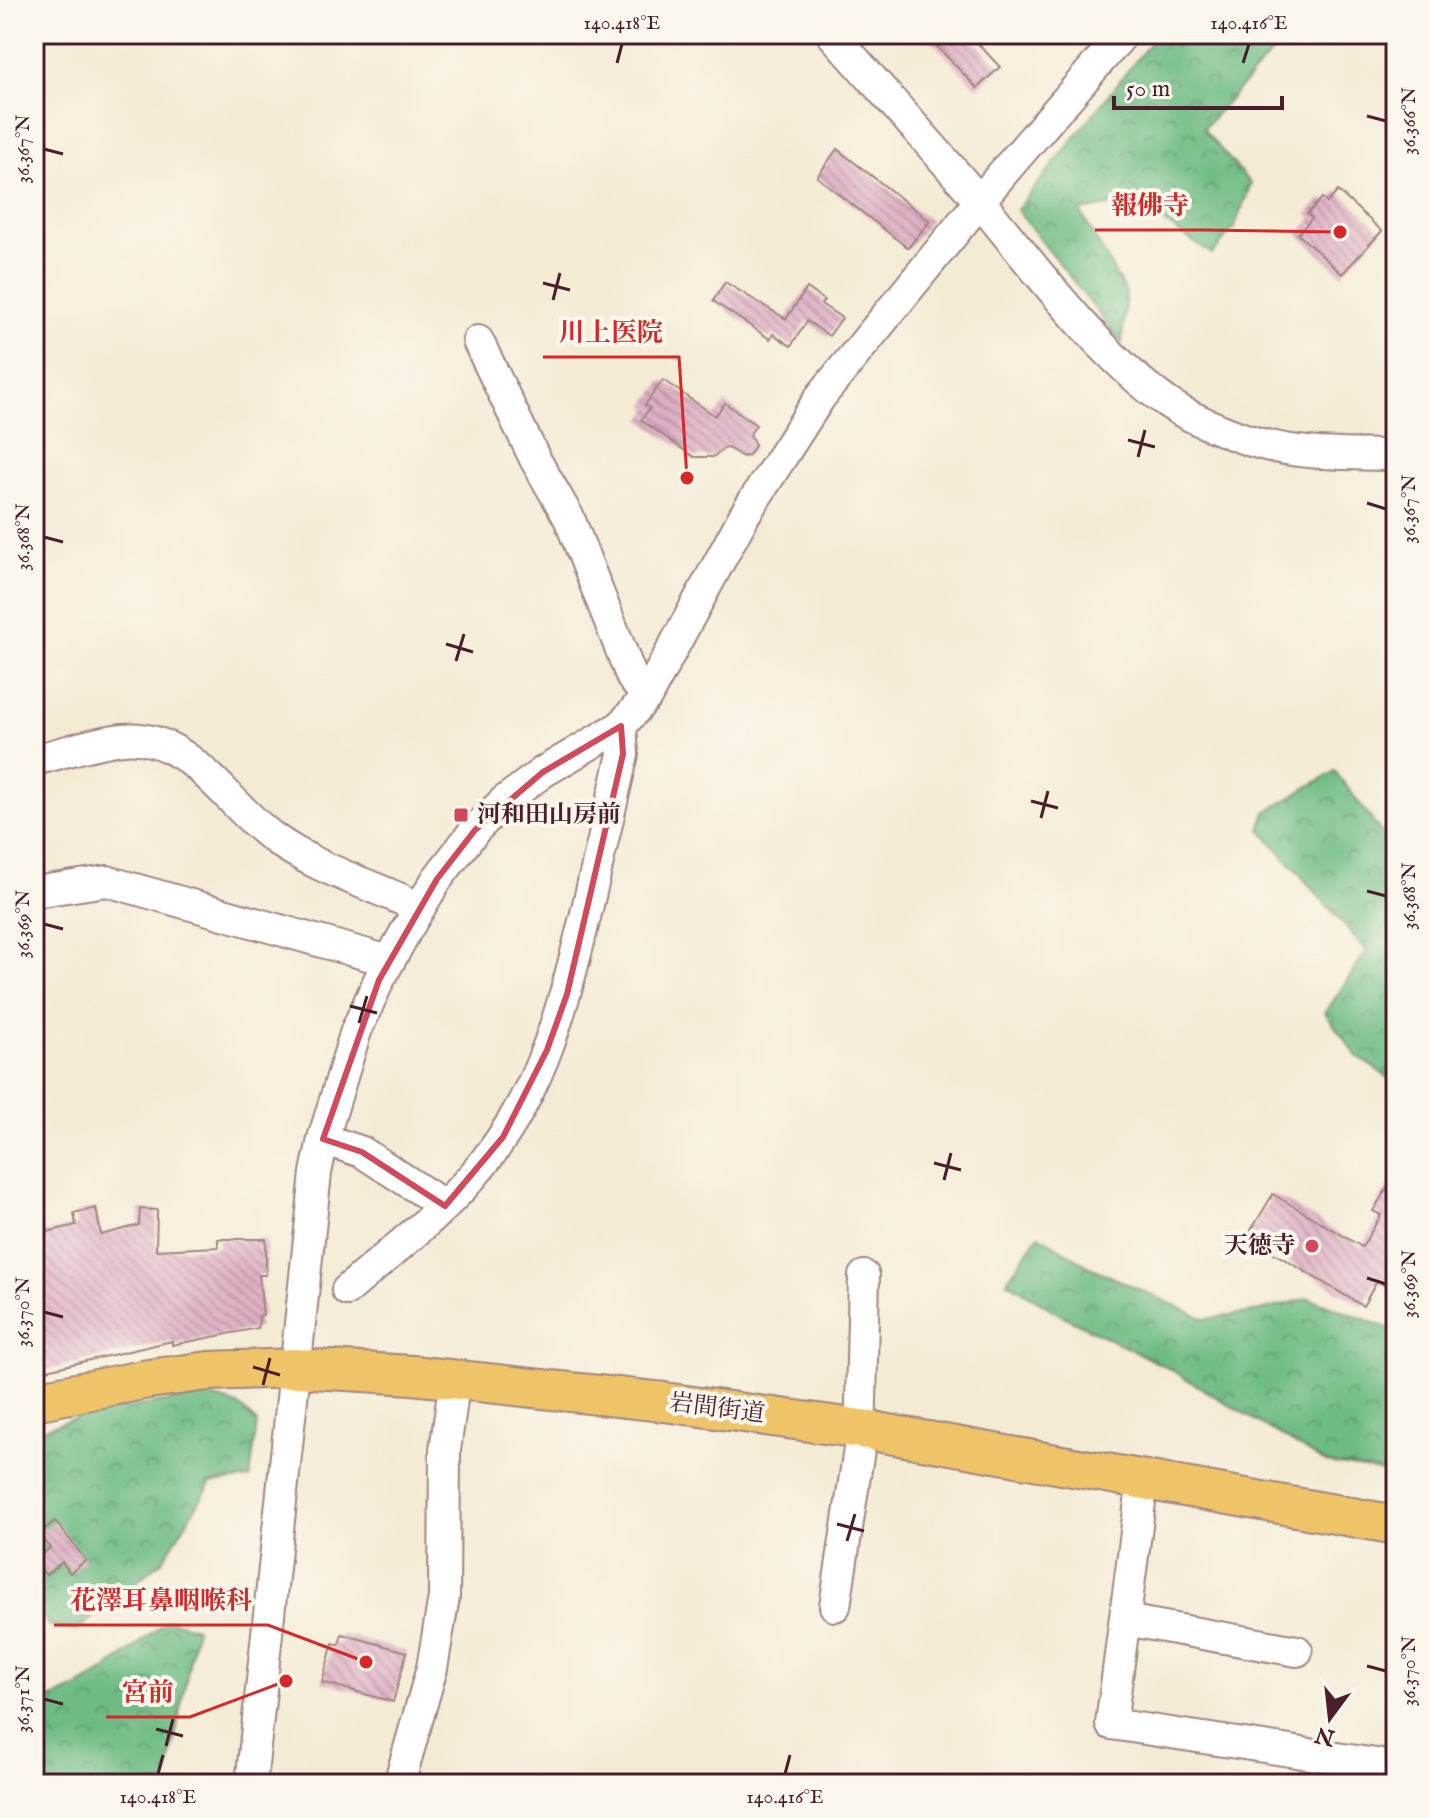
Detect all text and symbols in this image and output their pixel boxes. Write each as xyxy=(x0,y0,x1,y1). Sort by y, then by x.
text: 140.418°E xyxy=(584,11,661,36)
text: 140.416°E xyxy=(1210,11,1288,36)
scale bar xyxy=(1114,60,1282,110)
text: 50 m xyxy=(1126,74,1170,105)
text: 36.366°N xyxy=(1397,87,1422,155)
text: 36.367°N xyxy=(11,114,36,184)
callout: 報佛寺 xyxy=(1095,180,1205,230)
text: 報佛寺 xyxy=(1111,190,1189,223)
callout: 川上医院 xyxy=(543,307,679,357)
text: 川上医院 xyxy=(559,317,663,350)
text: 36.367°N xyxy=(1397,474,1422,544)
text: 36.368°N xyxy=(11,503,36,571)
place label: 河和田山房前 xyxy=(477,800,621,831)
marker: 河和田山房前 xyxy=(452,806,470,824)
text: 36.368°N xyxy=(1397,862,1422,930)
text: 36.369°N xyxy=(11,890,36,958)
place label: 天徳寺 xyxy=(1224,1231,1296,1262)
marker: 天徳寺 xyxy=(1303,1237,1321,1255)
text: 36.369°N xyxy=(1397,1250,1422,1318)
text: 36.370°N xyxy=(11,1277,36,1347)
street label: 岩間街道 xyxy=(667,1388,767,1430)
callout: 花澤耳鼻咽喉科 xyxy=(54,1575,268,1625)
text: 花澤耳鼻咽喉科 xyxy=(70,1585,252,1618)
text: 36.370°N xyxy=(1397,1636,1422,1706)
text: 36.371°N xyxy=(11,1665,36,1733)
callout: 宮前 xyxy=(106,1667,190,1717)
text: 宮前 xyxy=(122,1677,174,1710)
north arrow xyxy=(1290,1678,1370,1758)
text: N xyxy=(1313,1719,1339,1752)
text: 140.418°E xyxy=(120,1785,197,1810)
text: 140.416°E xyxy=(746,1785,824,1810)

